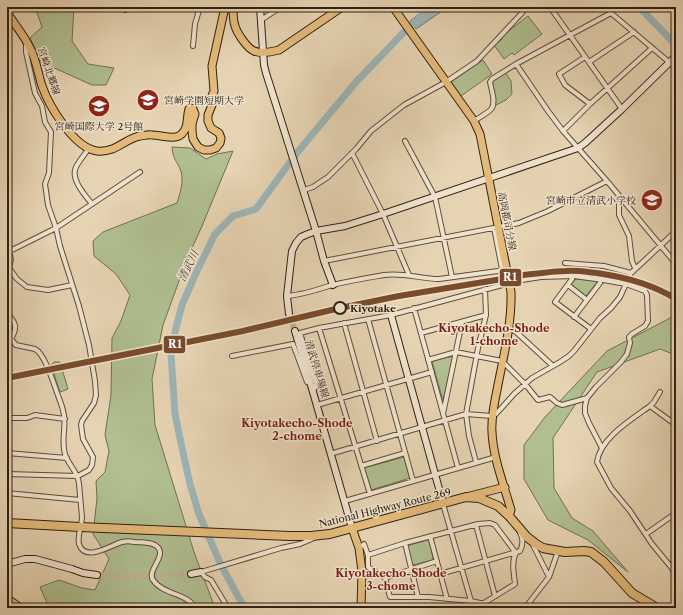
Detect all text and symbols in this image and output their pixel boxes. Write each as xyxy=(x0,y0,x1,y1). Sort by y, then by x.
street label: 宮崎北郷線 xyxy=(35,45,63,97)
school or university icon: 宮崎学園短期大学 xyxy=(135,87,161,113)
school or university icon: 宮崎国際大学 2号館 xyxy=(86,93,112,119)
place label: 宮崎学園短期大学 xyxy=(164,94,244,107)
place label: 宮崎国際大学 2号館 xyxy=(55,120,143,133)
school or university icon: 宮崎市立清武小学校 xyxy=(639,187,665,213)
street label: 高岡都司分線 xyxy=(495,190,519,252)
place label: 宮崎市立清武小学校 xyxy=(546,194,636,207)
water label: 清武川 xyxy=(174,247,202,284)
line badge: R1 xyxy=(499,268,522,287)
text: R1 xyxy=(503,270,517,284)
marker: Kiyotake xyxy=(333,301,347,315)
place label: Kiyotake xyxy=(350,302,396,315)
district label: Kiyotakecho-Shode 1-chome xyxy=(438,321,550,348)
line badge: R1 xyxy=(163,335,186,354)
text: R1 xyxy=(168,337,182,351)
street label: 清武停車場線 xyxy=(302,338,332,400)
district label: Kiyotakecho-Shode 2-chome xyxy=(241,416,353,443)
street label: National Highway Route 269 xyxy=(318,485,453,531)
district label: Kiyotakecho-Shode 3-chome xyxy=(335,566,447,593)

